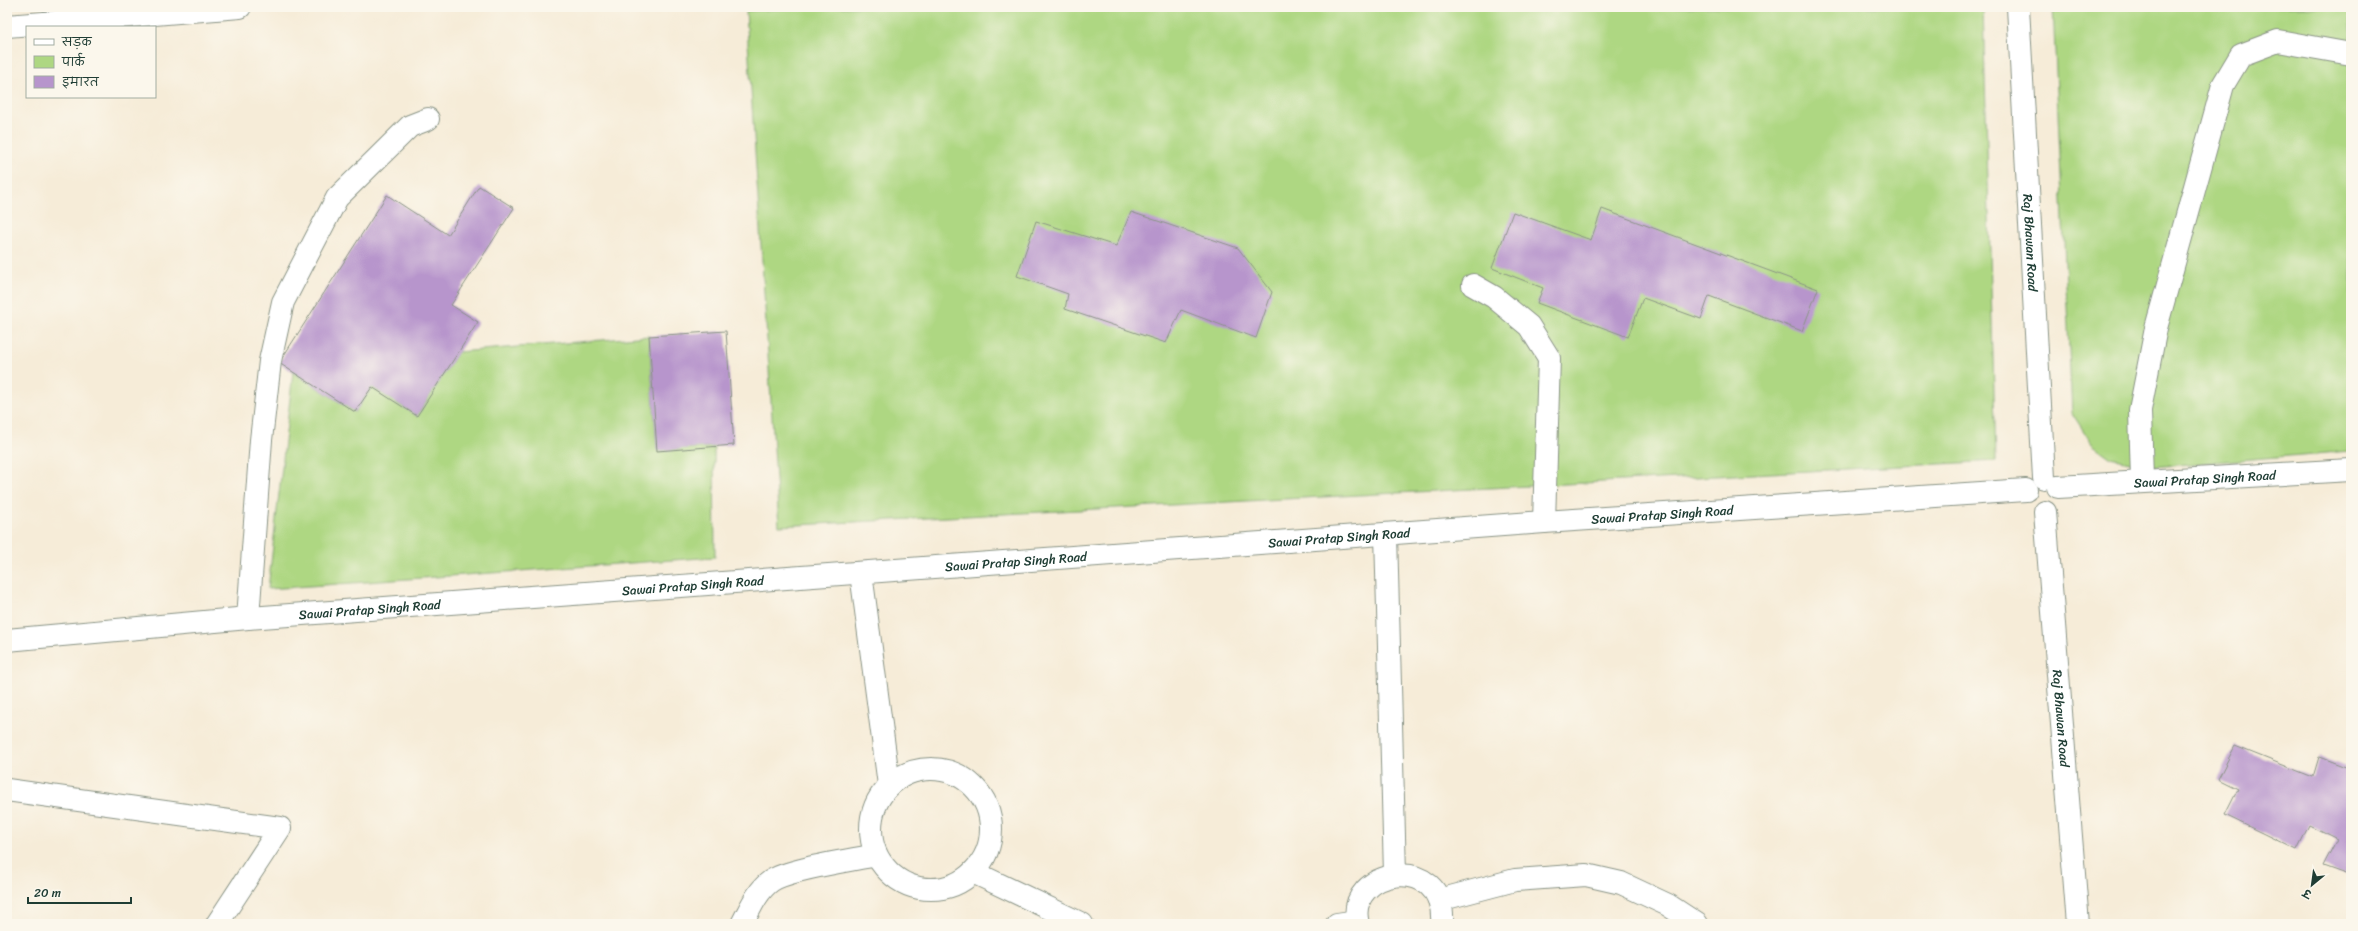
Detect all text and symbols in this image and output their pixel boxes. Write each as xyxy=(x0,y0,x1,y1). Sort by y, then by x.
legend xyxy=(26,26,156,98)
text: सड़क xyxy=(61,31,93,53)
text: पार्क xyxy=(61,51,86,73)
text: इमारत xyxy=(62,71,100,93)
street label: Raj Bhawan Road xyxy=(2016,193,2045,293)
street label: Sawai Pratap Singh Road xyxy=(2133,463,2278,495)
street label: Sawai Pratap Singh Road xyxy=(1590,498,1735,531)
street label: Sawai Pratap Singh Road xyxy=(1267,521,1412,554)
street label: Sawai Pratap Singh Road xyxy=(944,545,1089,578)
street label: Sawai Pratap Singh Road xyxy=(621,569,766,602)
street label: Sawai Pratap Singh Road xyxy=(298,593,443,626)
street label: Raj Bhawan Road xyxy=(2046,669,2076,769)
north arrow xyxy=(2292,865,2332,905)
scale bar xyxy=(28,879,131,905)
text: 20 m xyxy=(34,882,61,904)
text: उ xyxy=(2298,882,2316,904)

